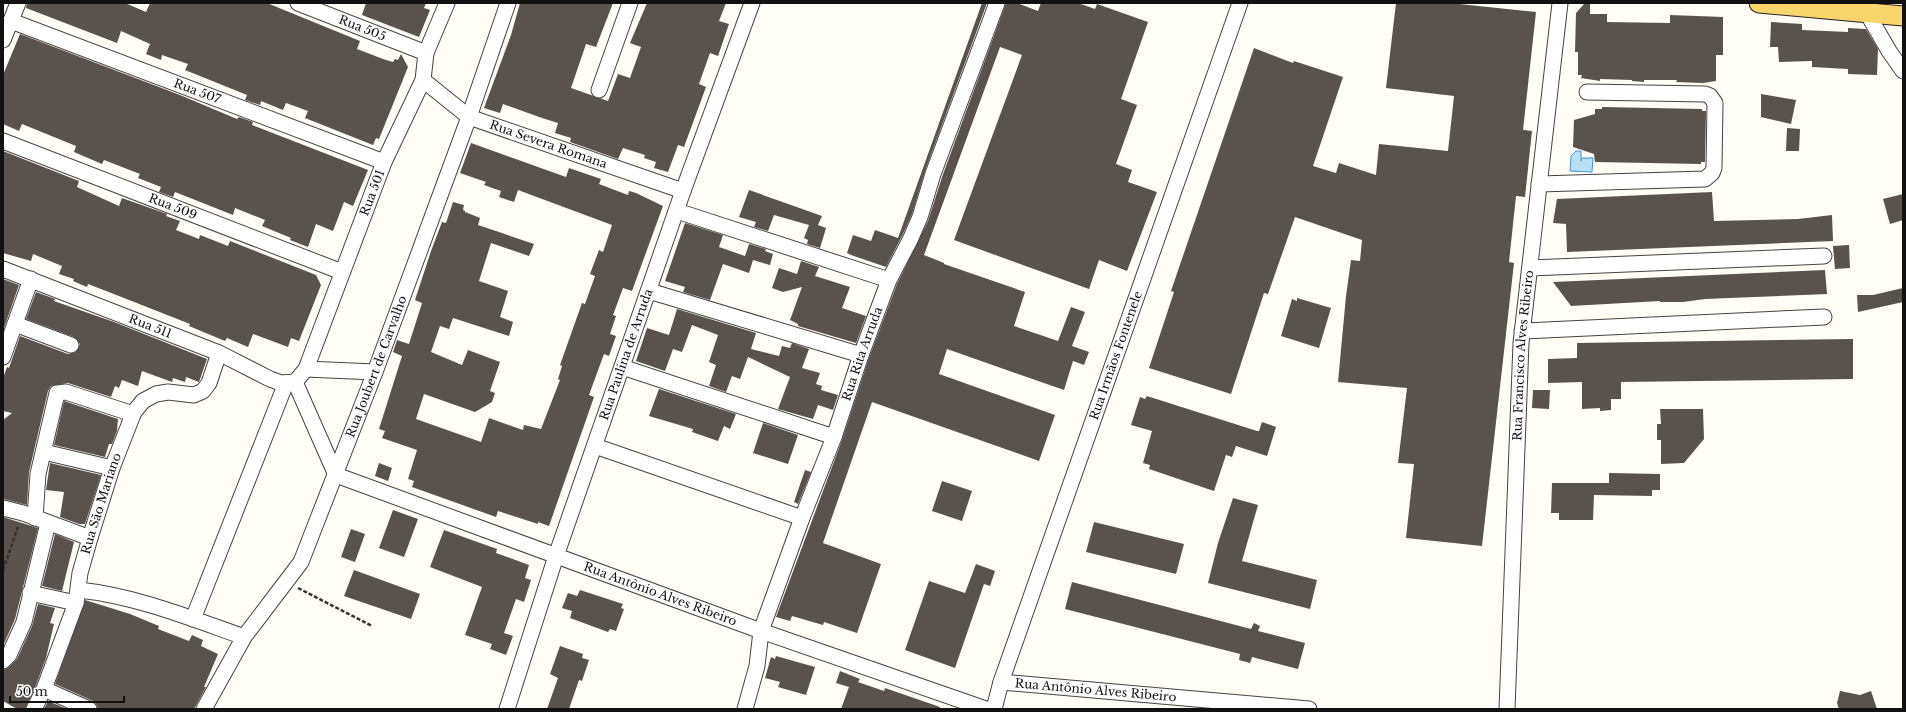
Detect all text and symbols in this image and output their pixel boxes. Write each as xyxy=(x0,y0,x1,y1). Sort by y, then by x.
street label: Rua 505 xyxy=(337,12,389,44)
street label: Rua 507 xyxy=(172,75,224,107)
street label: Rua Severa Romana xyxy=(488,117,610,171)
street label: Rua 501 xyxy=(356,167,387,218)
street label: Rua 509 xyxy=(147,190,199,222)
street label: Rua Francisco Alves Ribeiro xyxy=(1509,269,1536,441)
street label: Rua Paulina de Arruda xyxy=(596,286,656,422)
street label: Rua Irmãos Fontenele xyxy=(1086,289,1145,422)
street label: Rua Joubert de Carvalho xyxy=(342,293,410,440)
street label: Rua Rita Arruda xyxy=(838,304,885,403)
street label: Rua 511 xyxy=(127,311,174,341)
street label: Rua São Mariano xyxy=(78,450,124,556)
street label: Rua Antônio Alves Ribeiro xyxy=(582,559,739,629)
street label: Rua Antônio Alves Ribeiro xyxy=(1014,675,1177,704)
scale bar xyxy=(10,678,124,704)
text: 50 m xyxy=(16,684,48,699)

